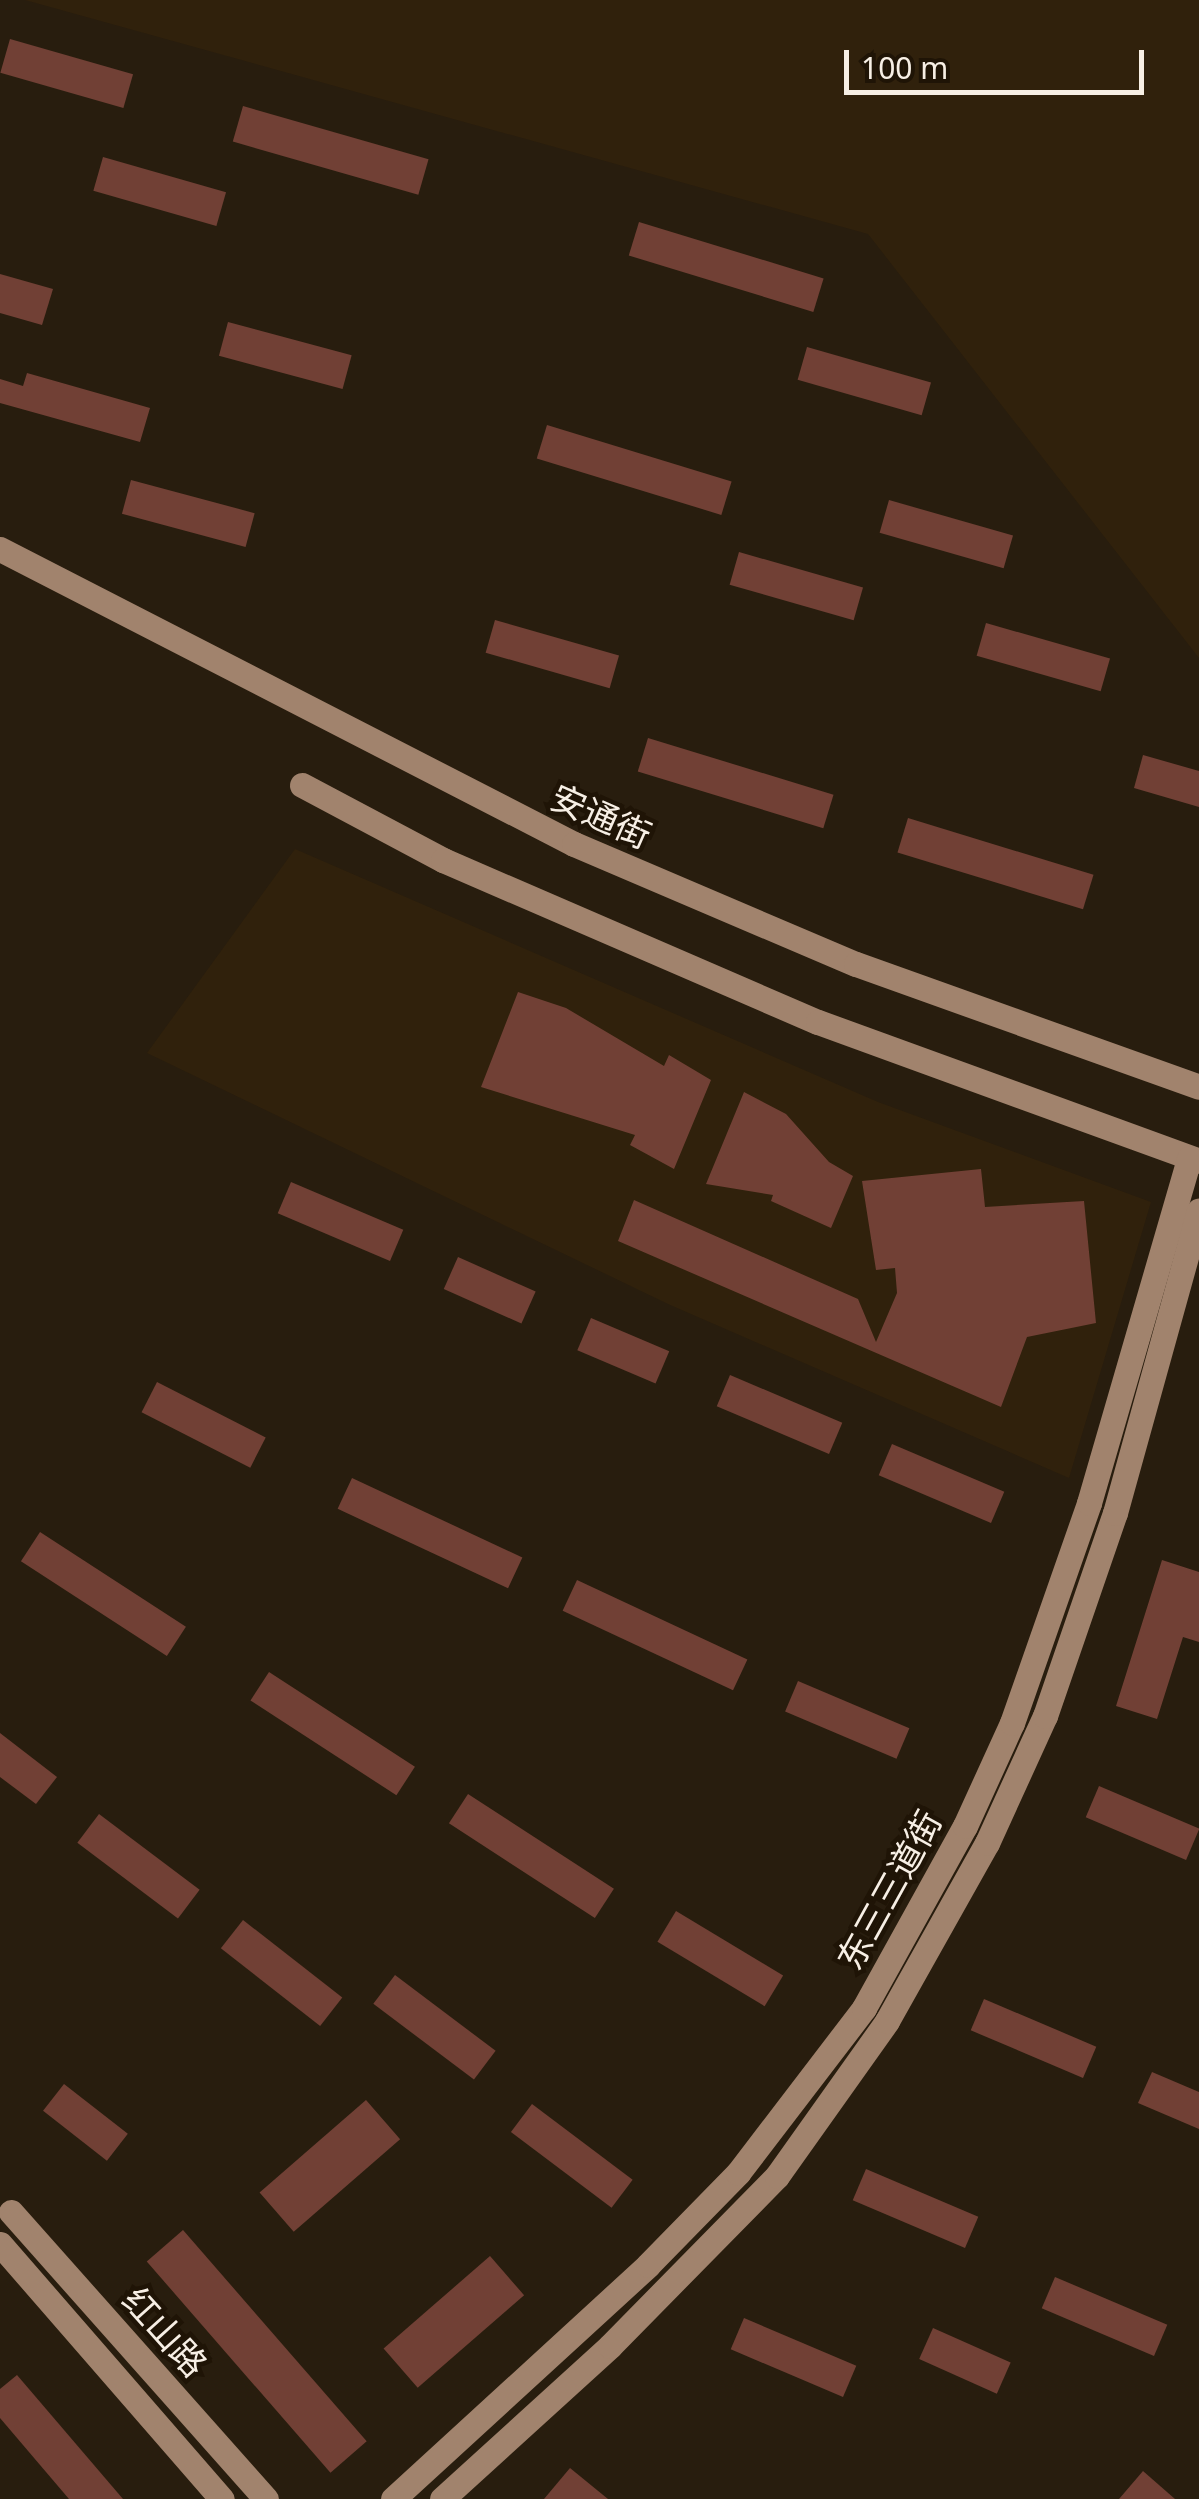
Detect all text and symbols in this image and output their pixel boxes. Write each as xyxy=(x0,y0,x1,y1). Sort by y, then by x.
scale bar xyxy=(849,30,1149,92)
text: 100 m xyxy=(861,47,948,88)
street label: 安通街 xyxy=(544,775,658,857)
street label: 东三三道街 xyxy=(828,1803,950,1977)
street label: 红山路 xyxy=(114,2279,216,2385)

